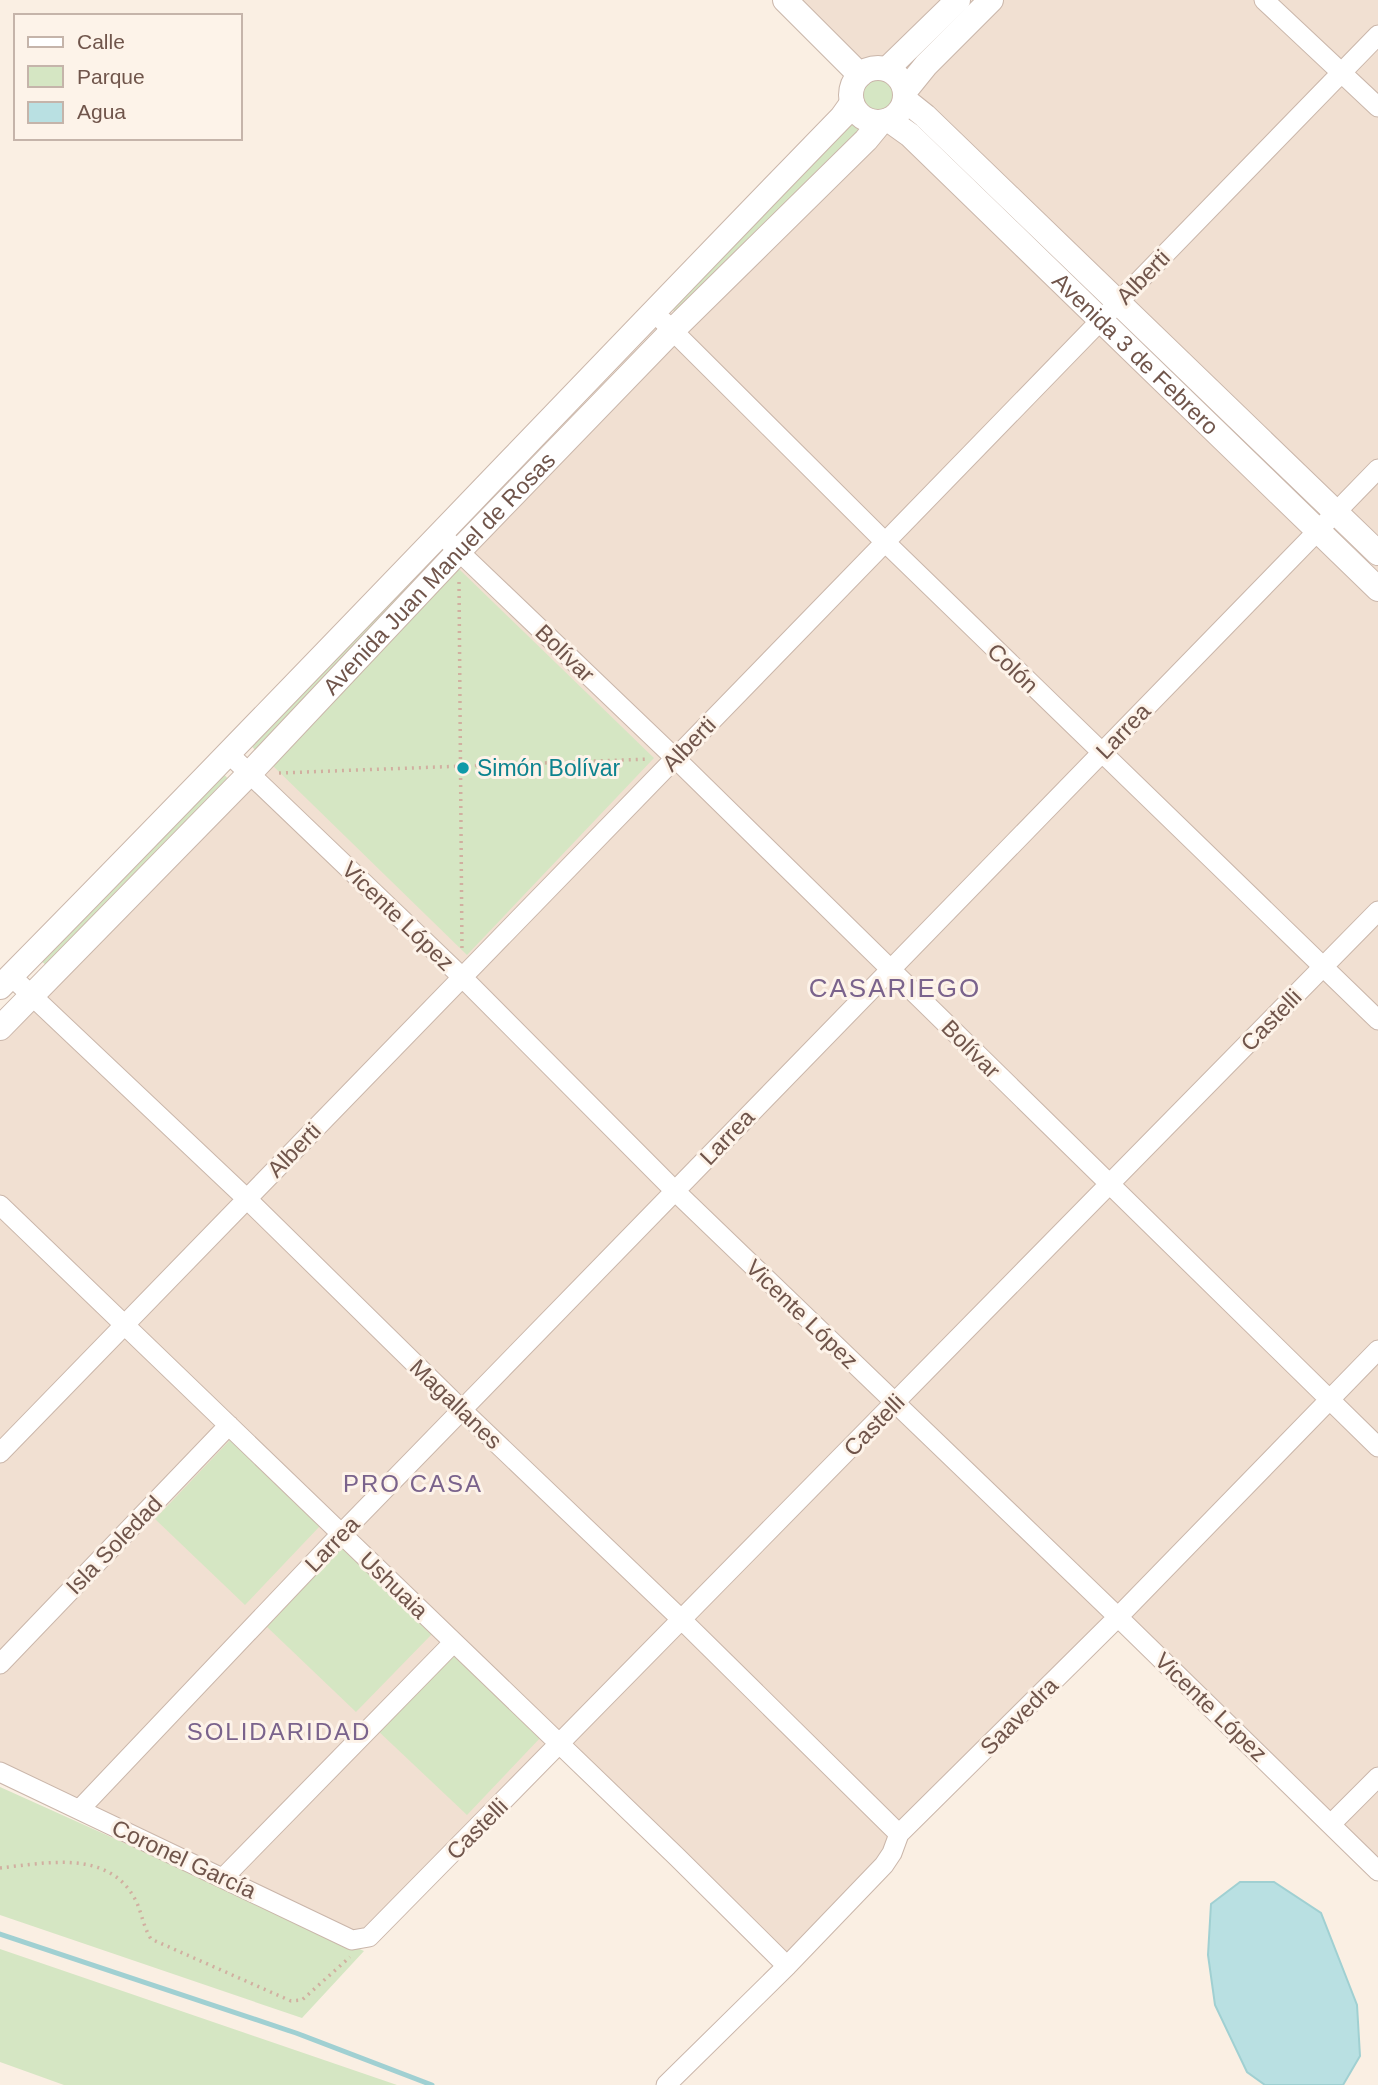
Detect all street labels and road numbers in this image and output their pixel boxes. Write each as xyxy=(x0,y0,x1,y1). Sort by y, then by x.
street label: Alberti xyxy=(1111,245,1175,309)
street label: Avenida 3 de Febrero xyxy=(1047,268,1224,440)
street label: Avenida Juan Manuel de Rosas xyxy=(318,447,560,700)
street label: Bolívar xyxy=(530,619,600,687)
street label: Colón xyxy=(982,638,1044,698)
street label: Larrea xyxy=(1091,698,1156,764)
street label: Alberti xyxy=(657,712,721,776)
street label: Vicente López xyxy=(337,856,459,976)
street label: Castelli xyxy=(1235,984,1307,1056)
street label: Bolívar xyxy=(936,1014,1006,1084)
street label: Larrea xyxy=(695,1104,760,1170)
street label: Alberti xyxy=(262,1118,326,1182)
street label: Vicente López xyxy=(741,1254,863,1374)
street label: Magallanes xyxy=(405,1354,507,1454)
street label: Castelli xyxy=(838,1389,910,1461)
street label: Isla Soledad xyxy=(61,1490,167,1600)
street label: Larrea xyxy=(300,1511,365,1577)
street label: Ushuaia xyxy=(355,1546,434,1624)
street label: Vicente López xyxy=(1150,1647,1272,1767)
street label: Saavedra xyxy=(975,1672,1063,1760)
street label: Castelli xyxy=(441,1793,513,1865)
street label: Coronel García xyxy=(108,1814,260,1904)

